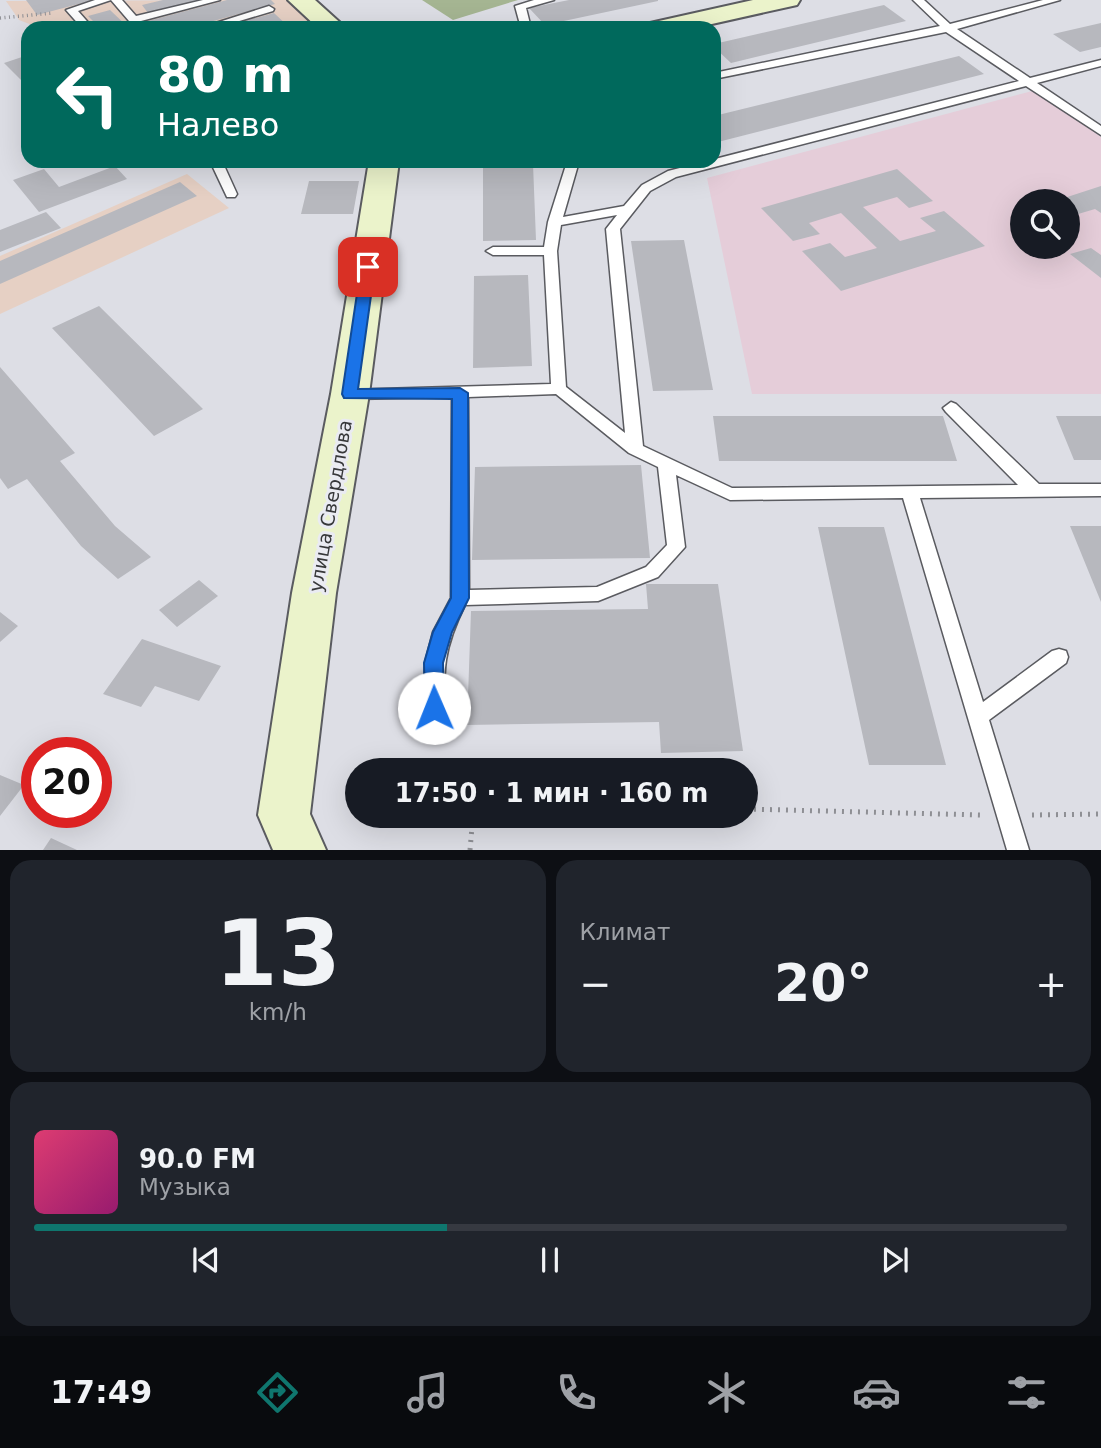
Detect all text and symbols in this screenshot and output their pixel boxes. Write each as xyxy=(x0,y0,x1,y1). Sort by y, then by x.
text: 80 m xyxy=(157,47,293,104)
icon: left xyxy=(42,49,133,140)
text: Налево xyxy=(157,106,279,144)
map controls xyxy=(1010,189,1080,259)
button: search xyxy=(1010,189,1080,259)
pin xyxy=(338,237,398,297)
icon: arrive xyxy=(349,248,387,286)
street label: улица Свердлова xyxy=(304,418,356,594)
position arrow xyxy=(397,671,471,745)
speed limit sign: 20 xyxy=(21,737,112,828)
text: 17:50 · 1 мин · 160 m xyxy=(395,778,708,808)
text: 13 xyxy=(214,901,341,1006)
text: Климат xyxy=(580,919,670,945)
text: 20° xyxy=(774,953,872,1013)
text: − xyxy=(580,962,611,1006)
text: + xyxy=(1035,962,1067,1006)
text: km/h xyxy=(249,999,307,1025)
text: 90.0 FM xyxy=(139,1144,256,1174)
text: Музыка xyxy=(139,1174,231,1200)
icon: previous xyxy=(187,1241,225,1279)
icon: pause xyxy=(531,1241,569,1279)
icon: next xyxy=(876,1241,914,1279)
icon: directions xyxy=(253,1368,302,1417)
icon: music xyxy=(403,1368,452,1417)
icon: phone xyxy=(552,1368,601,1417)
icon: climate xyxy=(702,1368,751,1417)
icon: car xyxy=(852,1368,901,1417)
icon: filters xyxy=(1002,1368,1051,1417)
text: 17:49 xyxy=(50,1373,152,1411)

